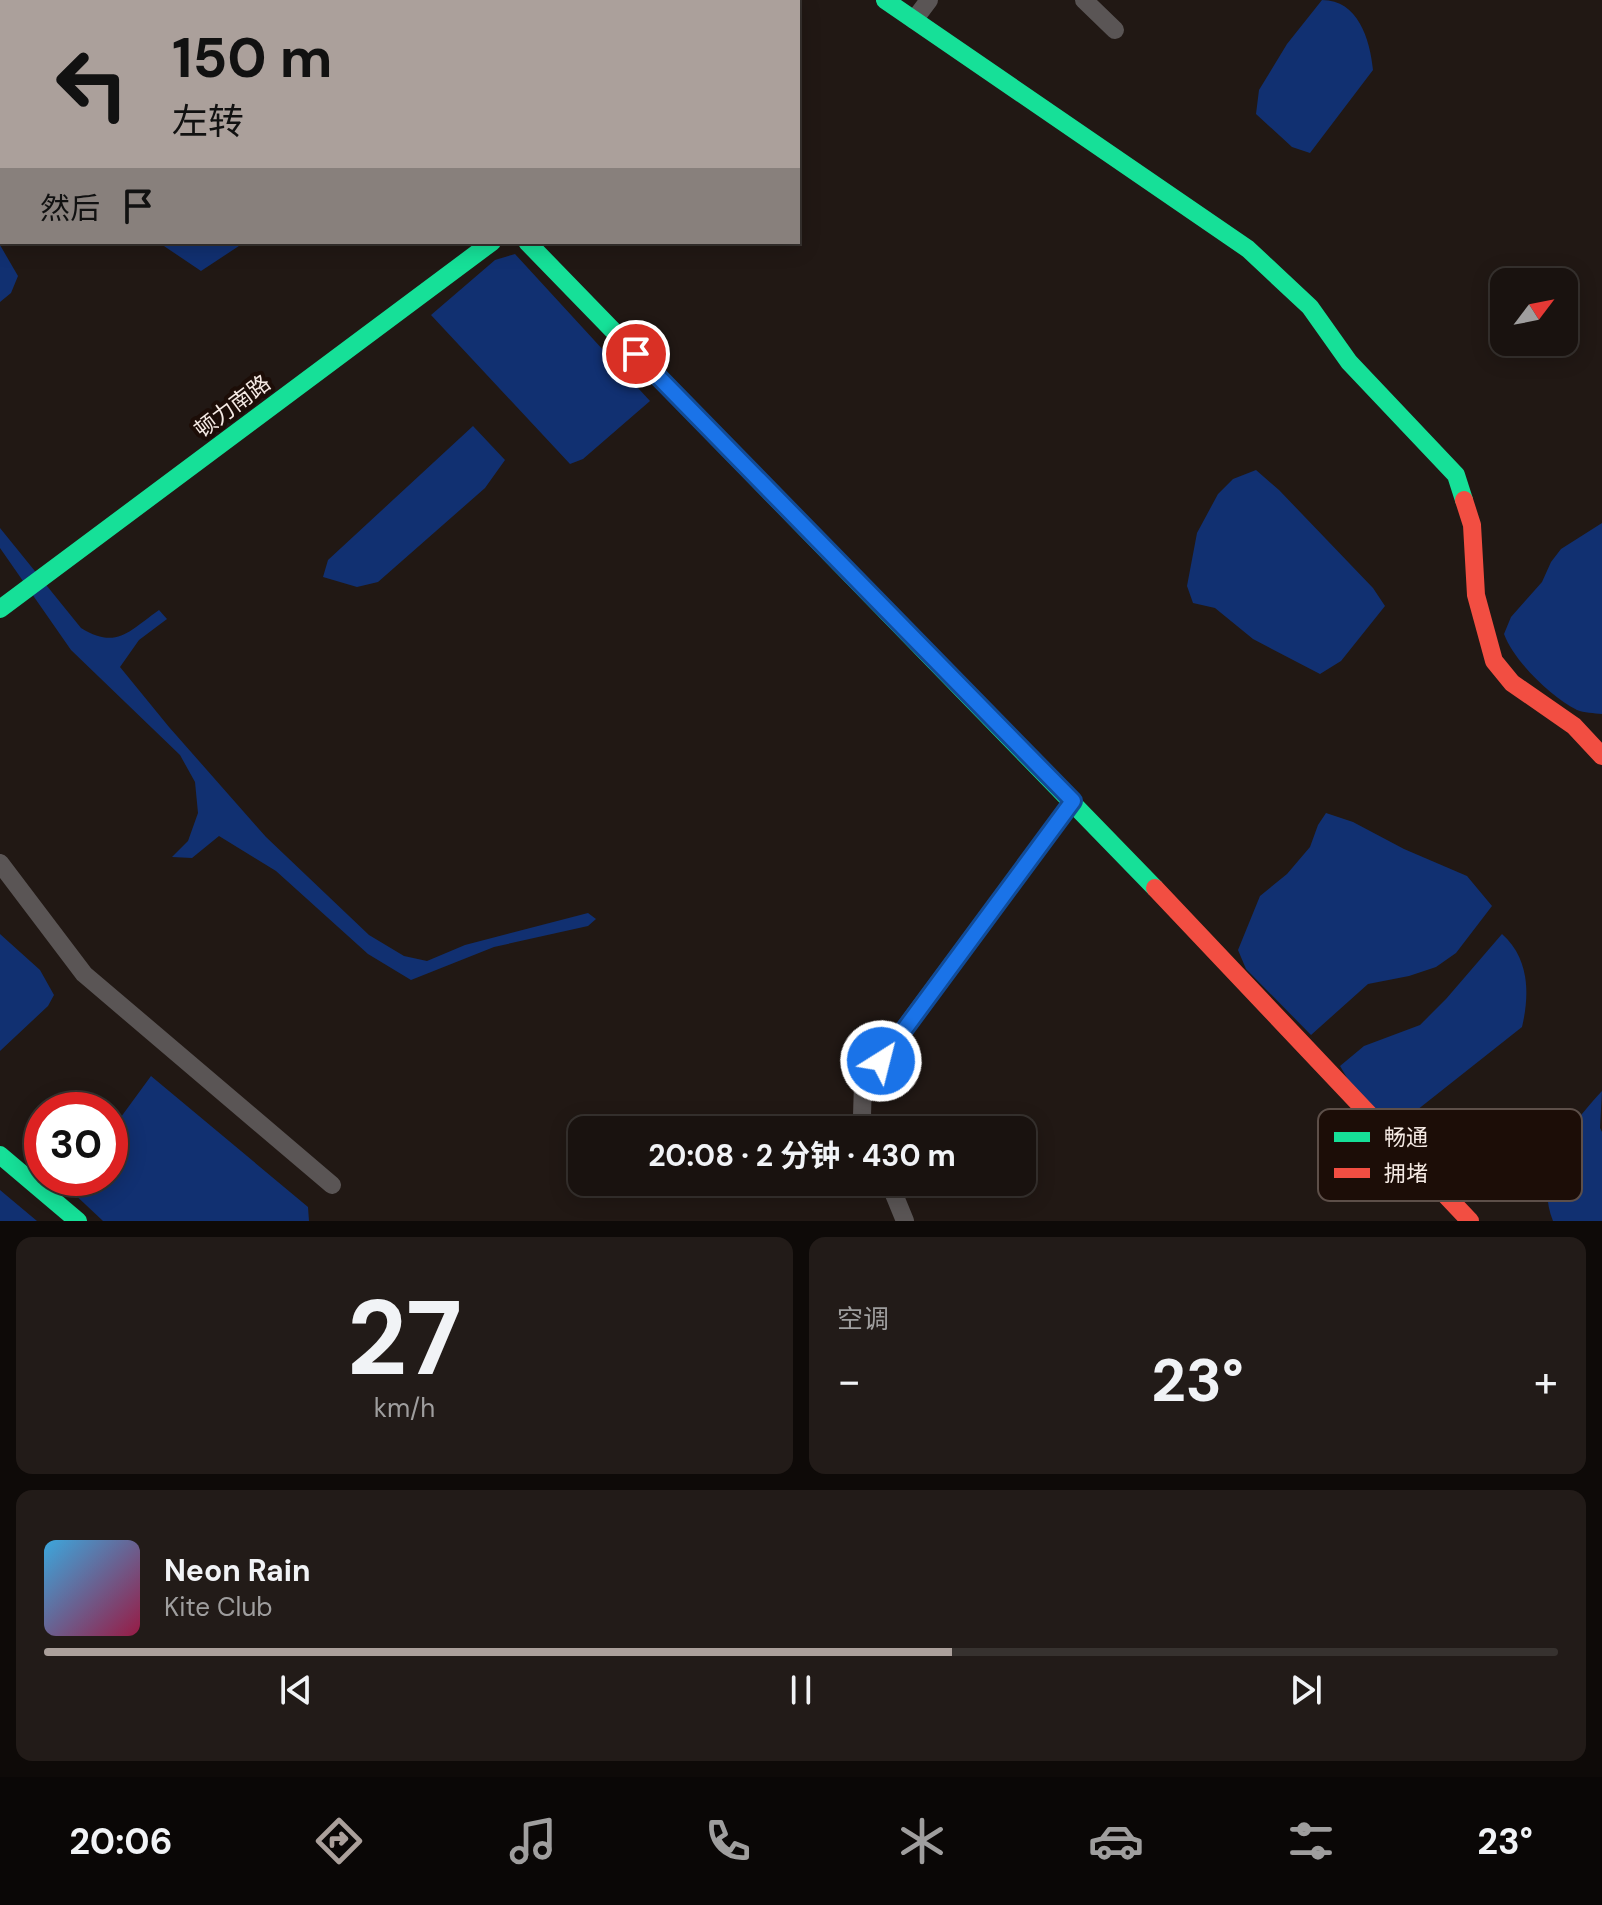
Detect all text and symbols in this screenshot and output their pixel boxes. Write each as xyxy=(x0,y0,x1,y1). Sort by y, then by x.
text: 150 m xyxy=(172,21,333,94)
icon: left xyxy=(40,32,144,136)
text: 左转 xyxy=(172,98,244,145)
icon: arrive xyxy=(116,184,160,228)
text: 然后 xyxy=(40,189,100,228)
north arrow xyxy=(1490,268,1578,356)
map controls xyxy=(1490,268,1578,356)
pin xyxy=(602,320,670,388)
icon: arrive xyxy=(614,332,658,376)
street label: 顿力南路 xyxy=(188,368,276,444)
position arrow xyxy=(839,1019,923,1103)
speed limit sign: 30 xyxy=(24,1092,128,1196)
legend xyxy=(1318,1109,1582,1201)
text: 畅通 xyxy=(1384,1123,1428,1152)
text: 20:08 · 2 分钟 · 430 m xyxy=(648,1136,956,1175)
text: 拥堵 xyxy=(1384,1159,1428,1188)
text: 27 xyxy=(347,1271,462,1406)
text: 空调 xyxy=(837,1302,889,1336)
text: 23° xyxy=(1151,1341,1244,1420)
text: − xyxy=(837,1352,861,1410)
text: + xyxy=(1534,1352,1558,1410)
text: km/h xyxy=(374,1391,435,1425)
text: Neon Rain xyxy=(164,1551,310,1590)
text: Kite Club xyxy=(164,1590,273,1624)
icon: previous xyxy=(274,1668,318,1712)
icon: pause xyxy=(779,1668,823,1712)
icon: next xyxy=(1284,1668,1328,1712)
icon: directions xyxy=(311,1813,367,1869)
icon: music xyxy=(505,1813,561,1869)
icon: phone xyxy=(700,1813,756,1869)
icon: climate xyxy=(894,1813,950,1869)
icon: car xyxy=(1088,1813,1144,1869)
icon: filters xyxy=(1283,1813,1339,1869)
text: 20:06 xyxy=(69,1818,172,1865)
text: 23° xyxy=(1477,1818,1533,1865)

